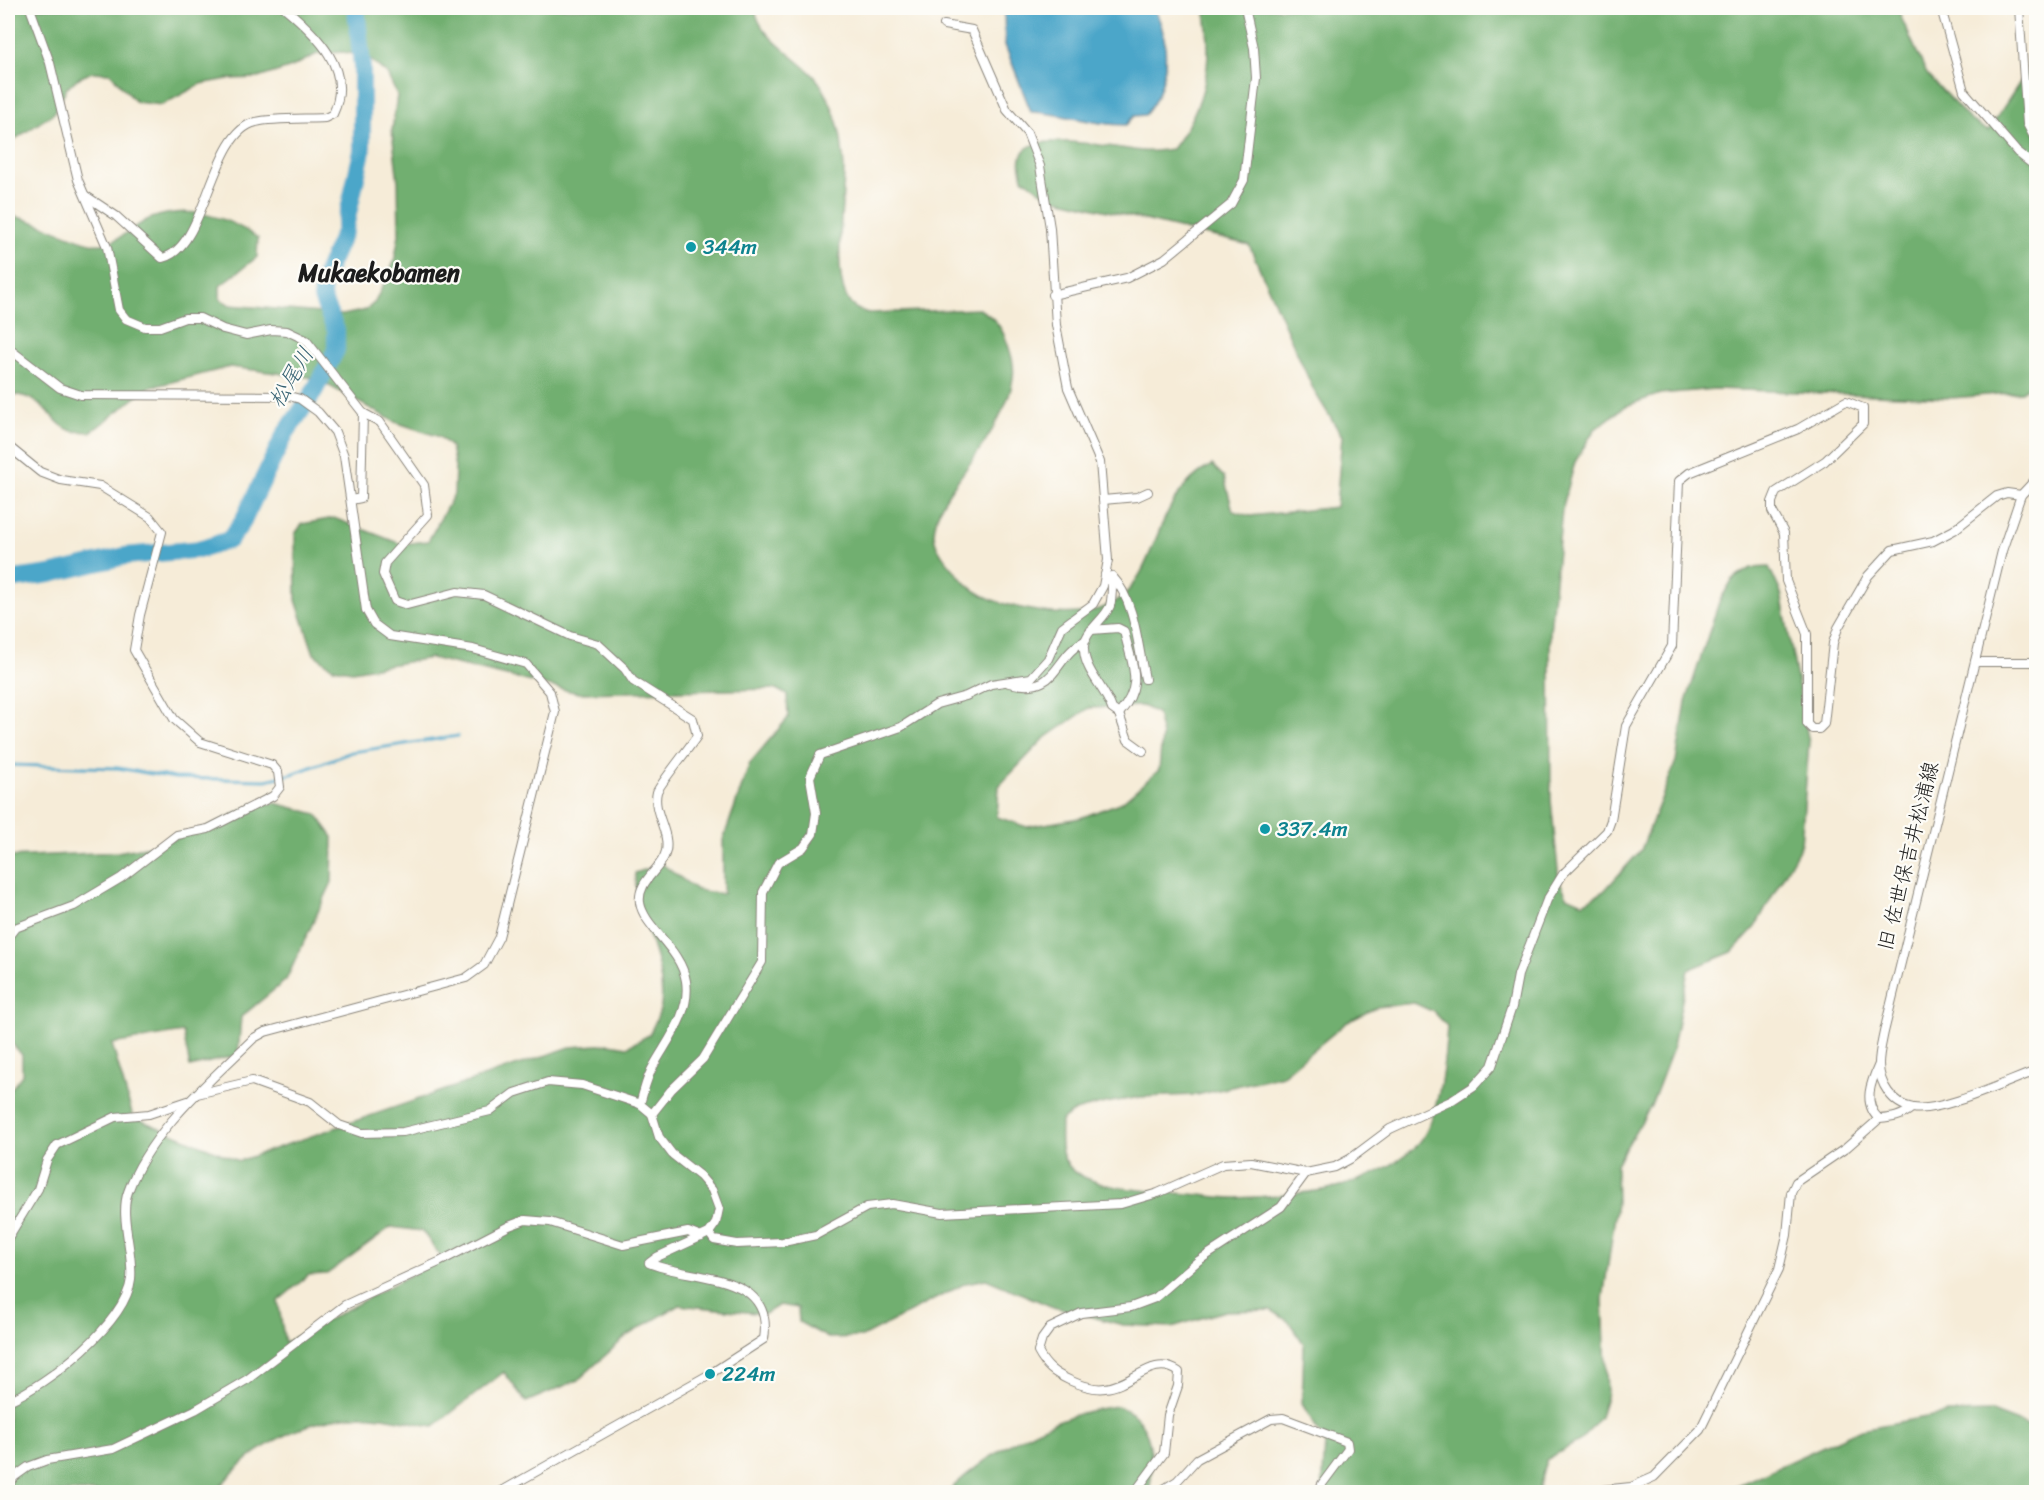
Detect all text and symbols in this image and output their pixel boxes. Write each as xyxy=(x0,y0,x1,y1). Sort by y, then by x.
place label: 344m xyxy=(703,228,757,266)
marker: 344m xyxy=(684,240,698,254)
district label: Mukaekobamen xyxy=(297,252,460,294)
water label: 松尾川 xyxy=(257,339,325,415)
street label: 旧 佐世保吉井松浦線 xyxy=(1866,757,1950,955)
place label: 337.4m xyxy=(1277,810,1348,848)
marker: 337.4m xyxy=(1258,822,1272,836)
place label: 224m xyxy=(722,1355,776,1393)
marker: 224m xyxy=(703,1367,717,1381)

